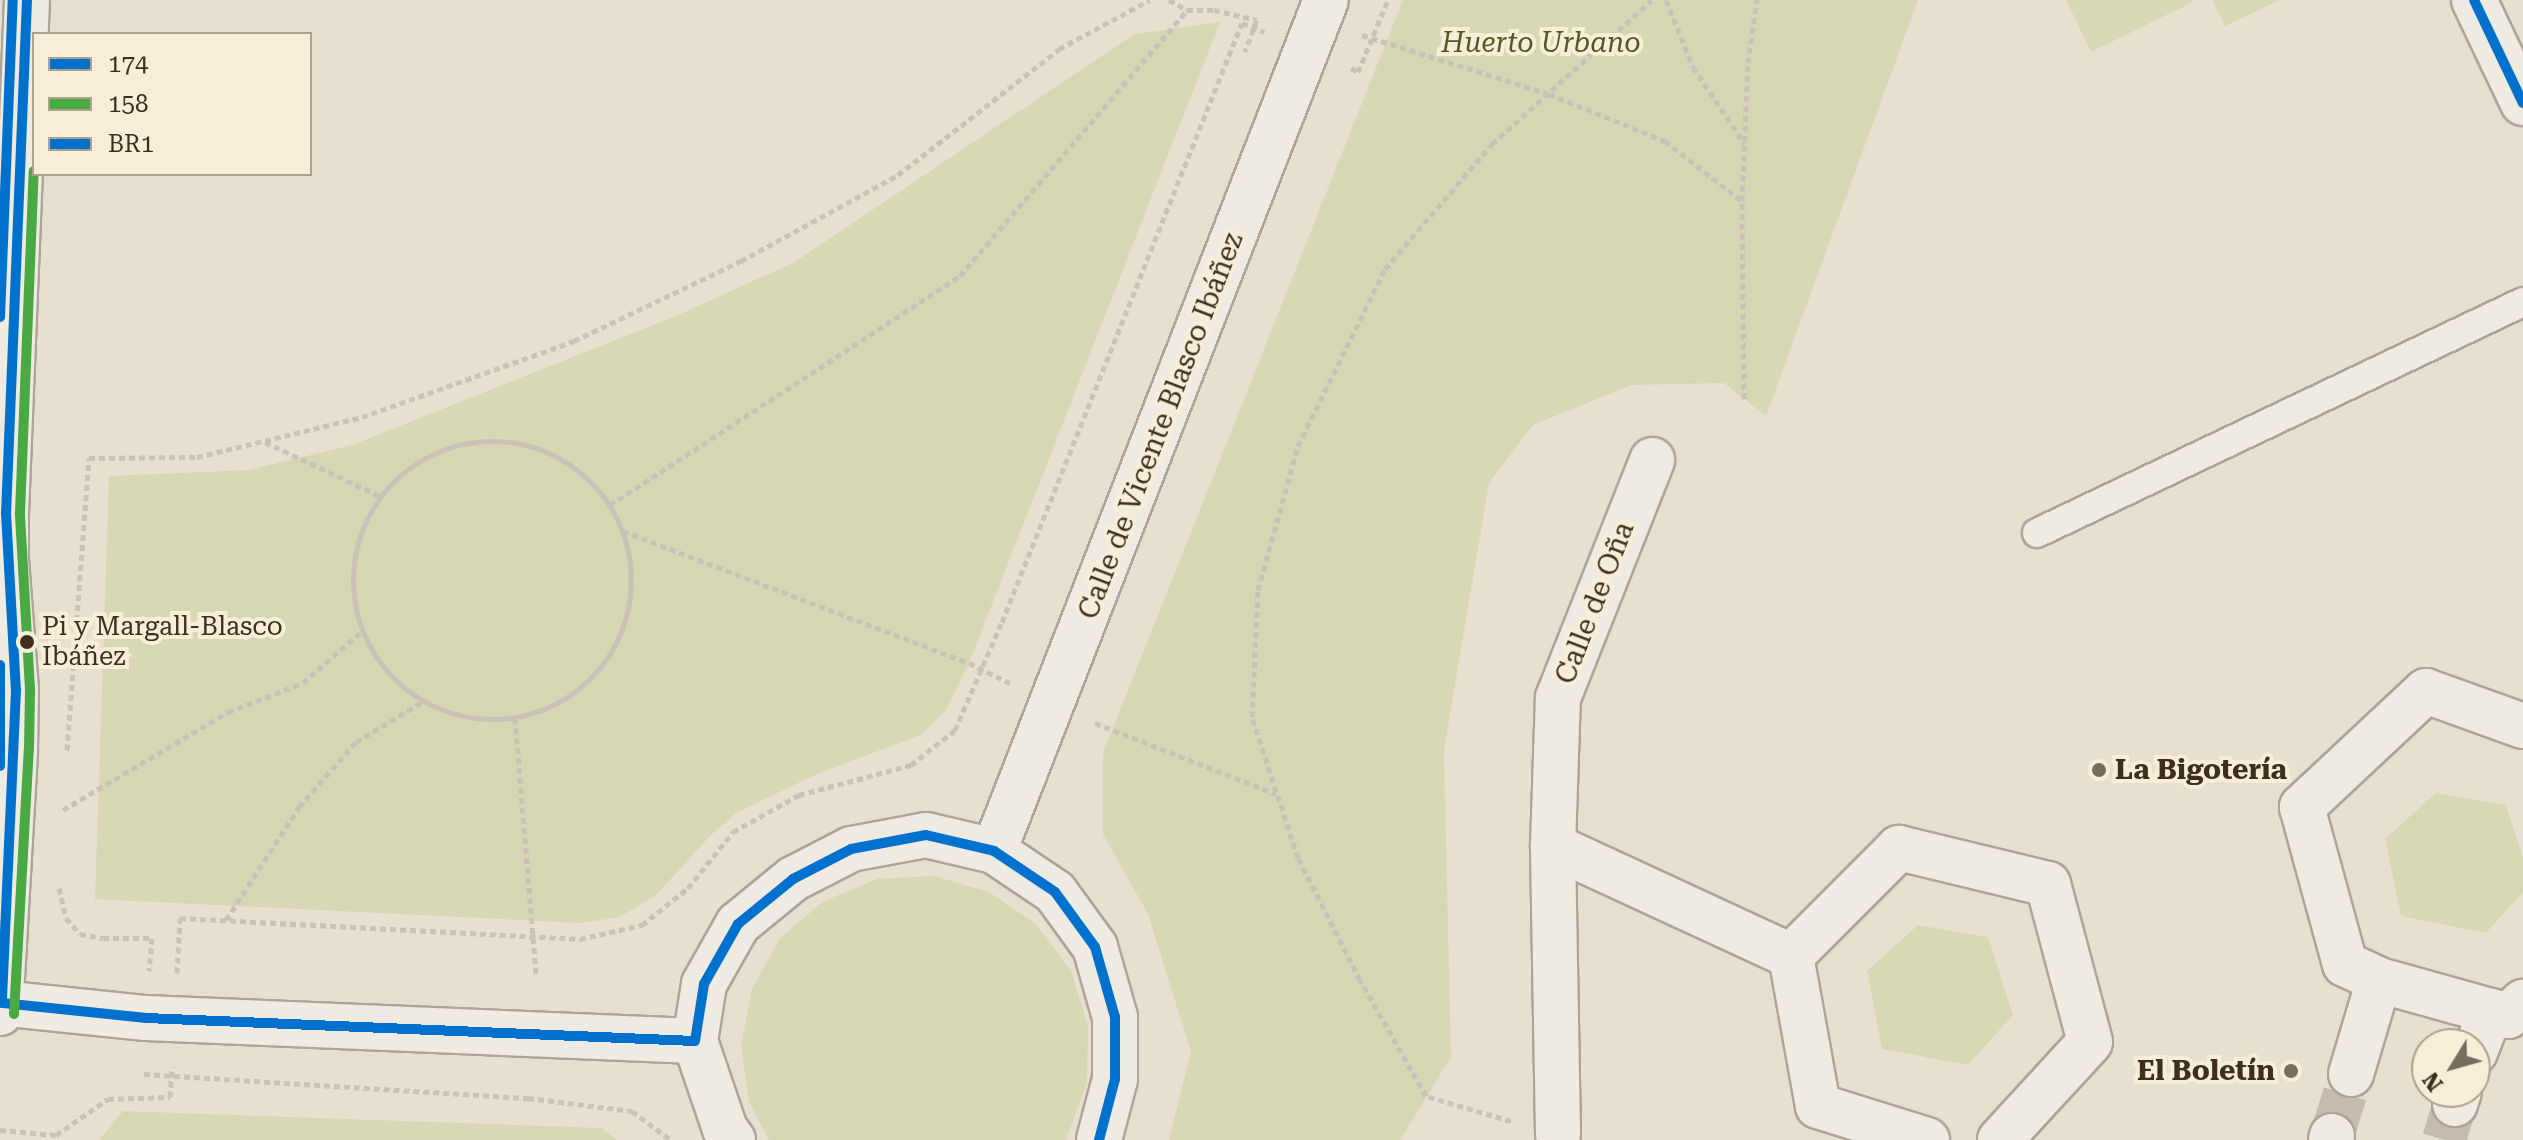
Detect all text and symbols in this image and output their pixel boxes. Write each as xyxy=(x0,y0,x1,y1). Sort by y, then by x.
park label: Huerto Urbano xyxy=(1441,26,1641,60)
legend xyxy=(32,32,312,176)
text: 174 xyxy=(108,50,148,78)
text: 158 xyxy=(108,90,148,118)
text: BR1 xyxy=(108,130,154,158)
street label: Calle de Vicente Blasco Ibáñez xyxy=(1072,228,1250,624)
street label: Calle de Oña xyxy=(1549,517,1641,689)
place label: Pi y Margall-Blasco Ibáñez xyxy=(42,611,283,672)
marker: Pi y Margall-Blasco Ibáñez xyxy=(19,634,35,650)
place label: La Bigotería xyxy=(2115,753,2287,787)
marker: La Bigotería xyxy=(2090,761,2108,779)
north arrow xyxy=(2411,1028,2491,1108)
place label: El Boletín xyxy=(2137,1054,2275,1088)
marker: El Boletín xyxy=(2282,1062,2300,1080)
text: N xyxy=(2418,1067,2448,1096)

